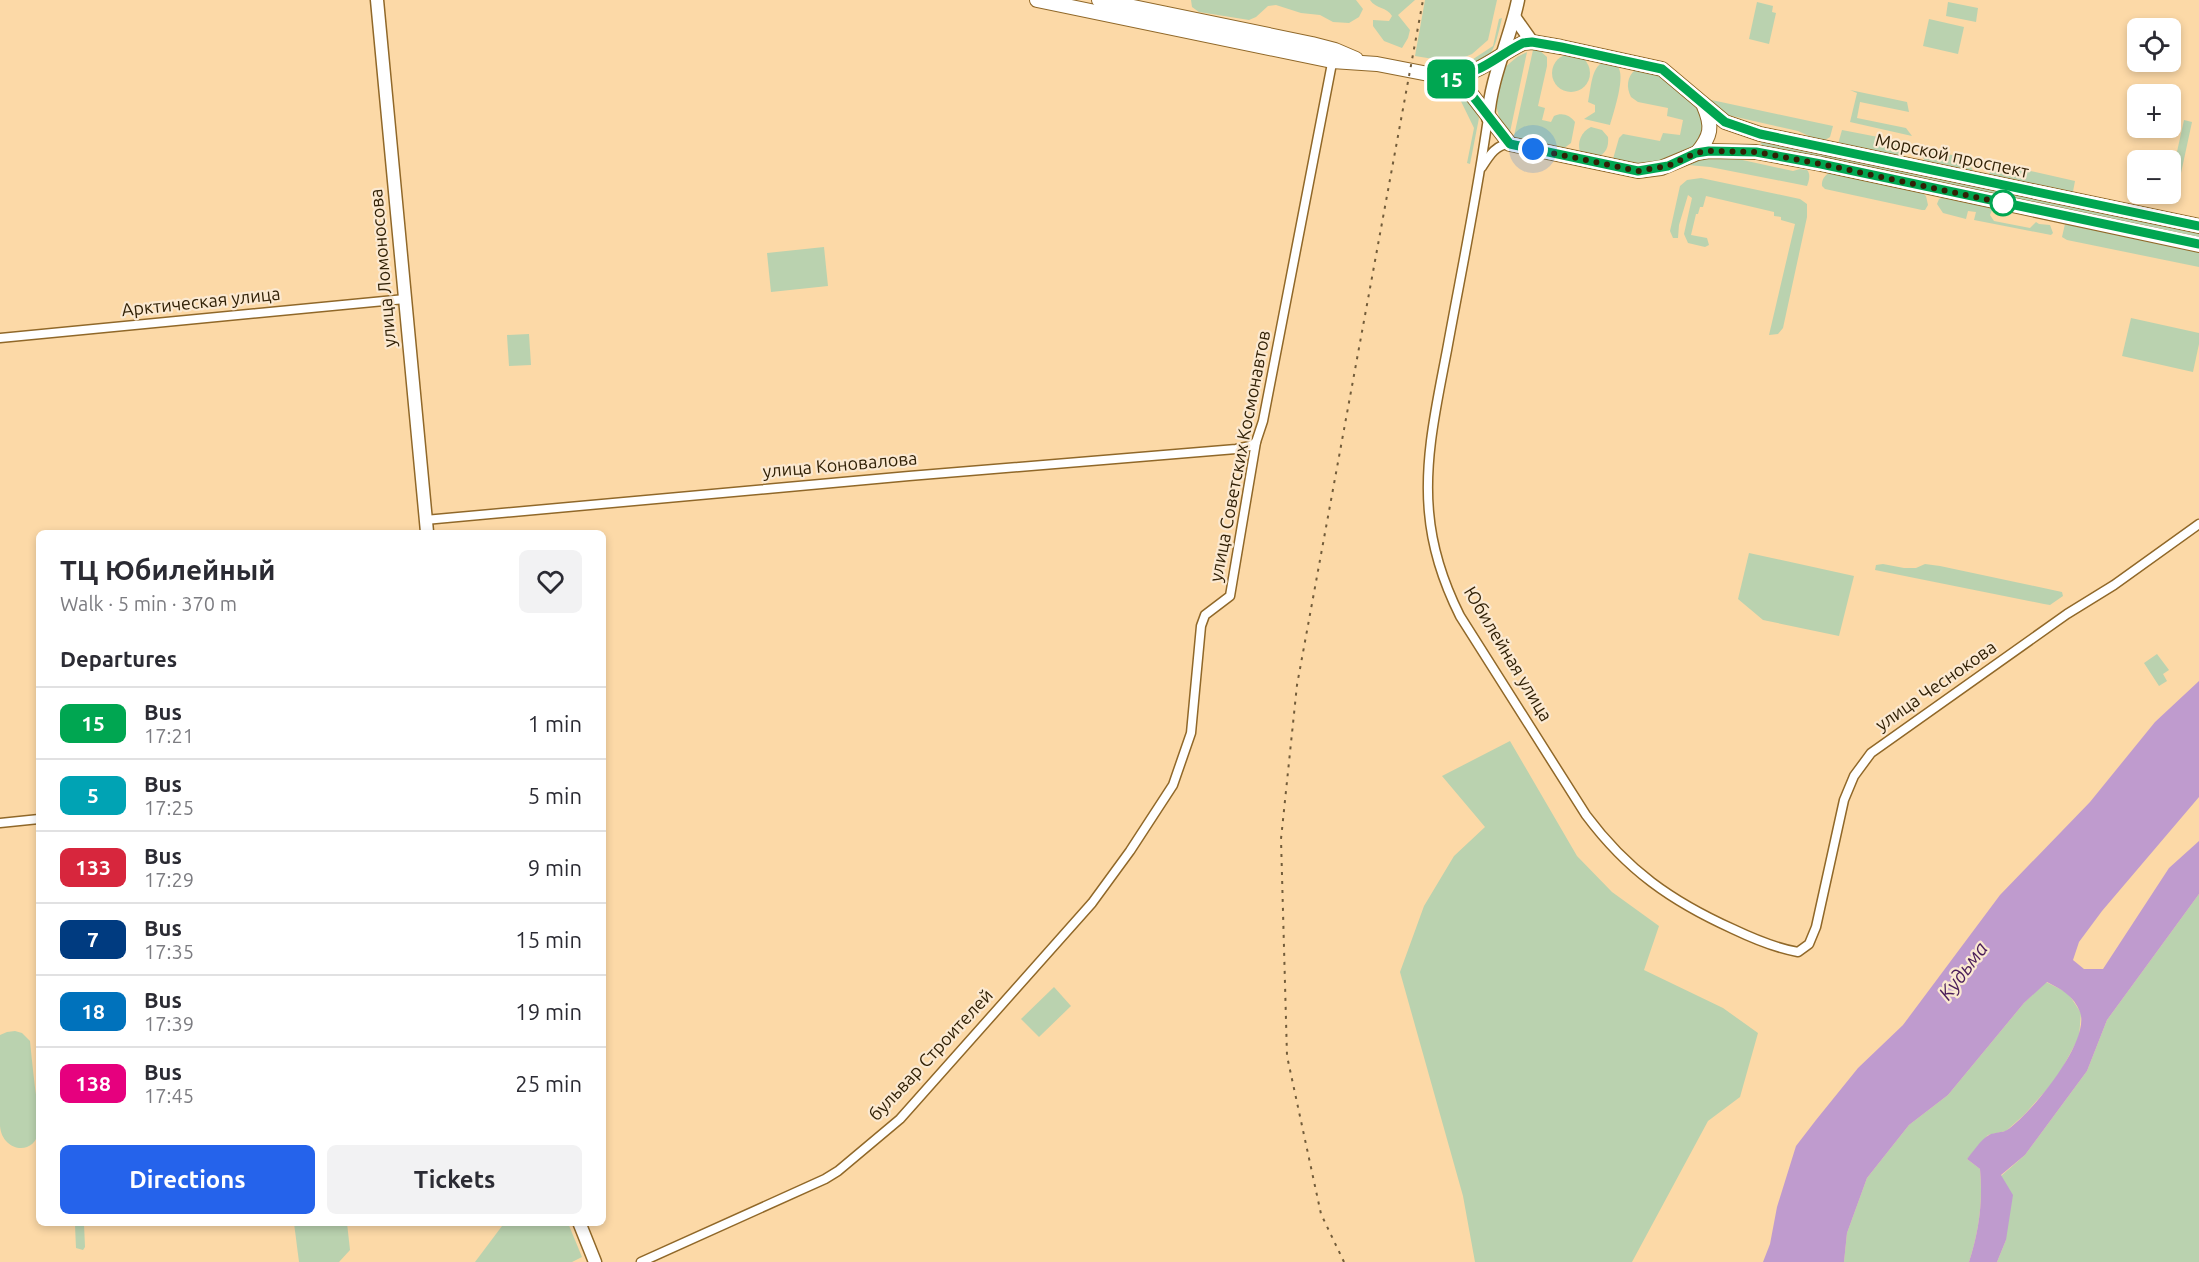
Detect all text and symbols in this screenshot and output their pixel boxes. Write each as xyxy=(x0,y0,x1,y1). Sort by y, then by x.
map controls xyxy=(2127,18,2181,204)
button: locate xyxy=(2127,18,2181,72)
line badge: 15 xyxy=(1424,60,1478,98)
text: 15 xyxy=(1439,67,1463,91)
button: + xyxy=(2127,84,2181,138)
street label: Морской проспект xyxy=(1874,129,2031,181)
your location xyxy=(1518,134,1548,164)
button: − xyxy=(2127,150,2181,204)
street label: улица Ломоносова xyxy=(365,188,399,348)
unlabelled marker xyxy=(1990,190,2016,216)
street label: Арктическая улица xyxy=(121,283,281,319)
street label: улица Советских Космонавтов xyxy=(1205,328,1273,583)
street label: улица Коновалова xyxy=(762,447,918,481)
button: heart xyxy=(519,550,582,613)
text: ТЦ Юбилейный xyxy=(60,554,275,585)
street label: Юбилейная улица xyxy=(1461,583,1557,724)
text: Walk · 5 min · 370 m xyxy=(60,592,237,615)
street label: улица Чеснокова xyxy=(1871,636,2000,734)
text: Departures xyxy=(60,646,177,671)
text: Bus xyxy=(144,699,182,724)
text: 15 xyxy=(81,711,105,735)
text: 1 min xyxy=(528,711,582,736)
text: 17:21 xyxy=(144,724,194,747)
text: Bus xyxy=(144,771,182,796)
text: 5 xyxy=(87,783,99,807)
text: 5 min xyxy=(528,783,582,808)
text: 17:25 xyxy=(144,796,194,819)
text: Bus xyxy=(144,843,182,868)
text: 133 xyxy=(75,855,111,879)
text: 9 min xyxy=(528,855,582,880)
text: 17:29 xyxy=(144,868,194,891)
text: Bus xyxy=(144,915,182,940)
text: 7 xyxy=(87,927,99,951)
text: 15 min xyxy=(515,927,582,952)
water label: Кудьма xyxy=(1933,937,1992,1004)
text: 17:35 xyxy=(144,940,194,963)
street label: бульвар Строителей xyxy=(864,985,996,1124)
text: Bus xyxy=(144,987,182,1012)
text: 18 xyxy=(81,999,105,1023)
text: 19 min xyxy=(515,999,582,1024)
text: 17:39 xyxy=(144,1012,194,1035)
text: Bus xyxy=(144,1059,182,1084)
text: 138 xyxy=(75,1071,111,1095)
text: 25 min xyxy=(515,1071,582,1096)
text: 17:45 xyxy=(144,1084,194,1107)
button: Directions xyxy=(60,1145,315,1214)
button: Tickets xyxy=(327,1145,582,1214)

